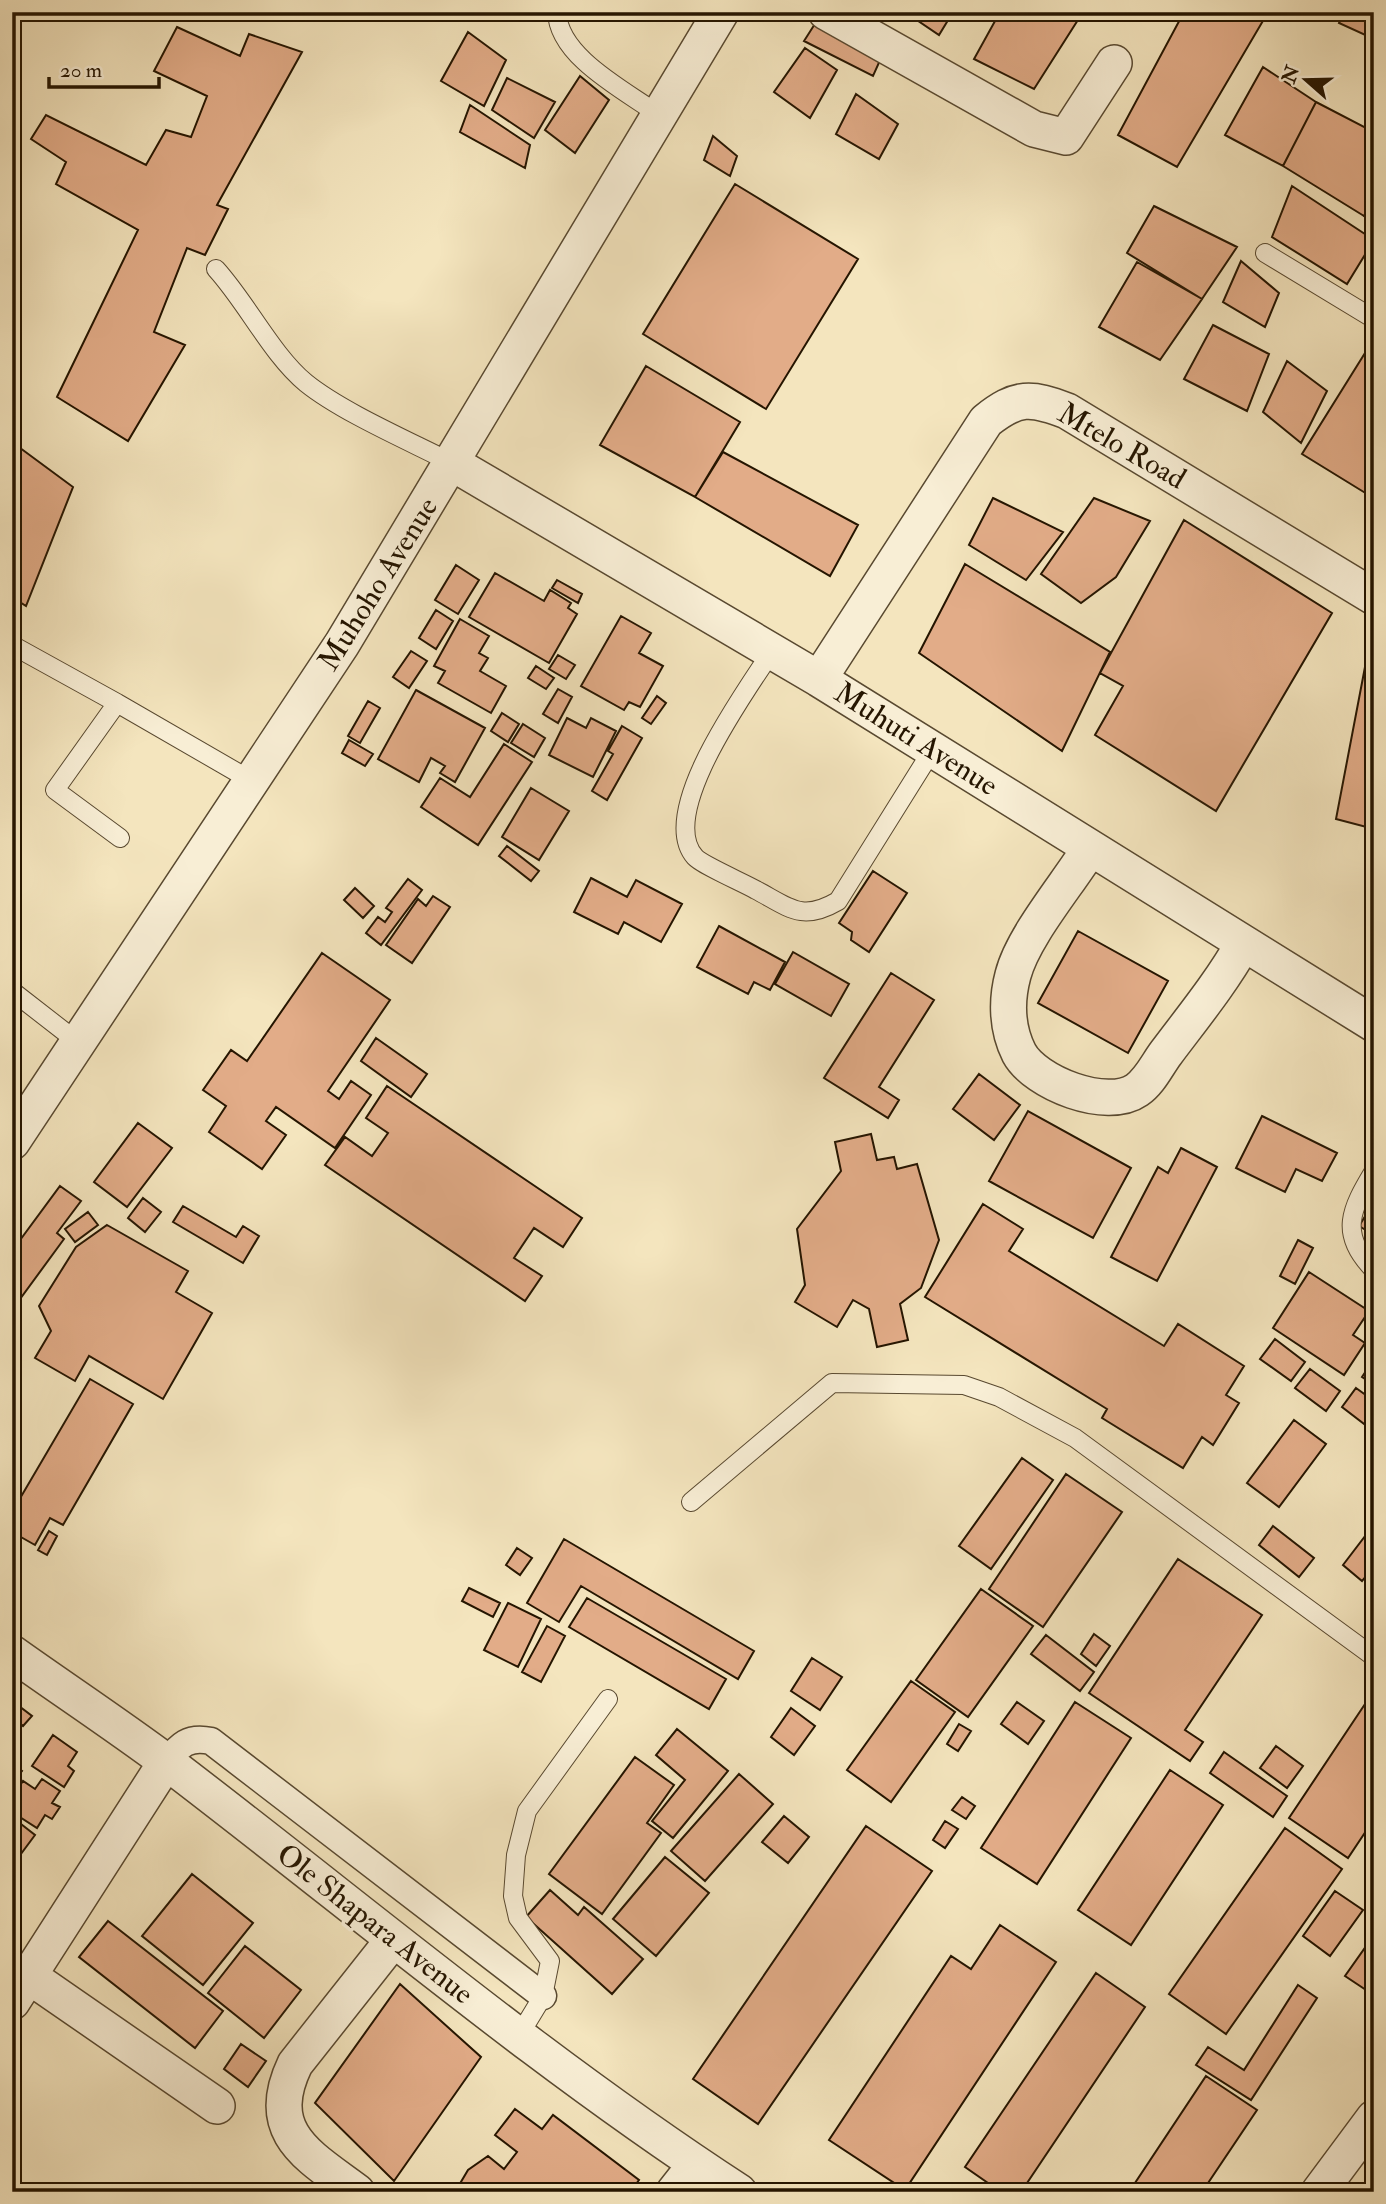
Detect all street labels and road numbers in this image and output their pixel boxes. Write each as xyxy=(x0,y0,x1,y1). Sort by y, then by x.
street label: Mtelo Road xyxy=(1051,395,1193,498)
street label: Muhoho Avenue xyxy=(310,490,446,678)
street label: Muhuti Avenue xyxy=(827,674,1005,804)
street label: Ole Shapara Avenue xyxy=(269,1836,481,2012)

